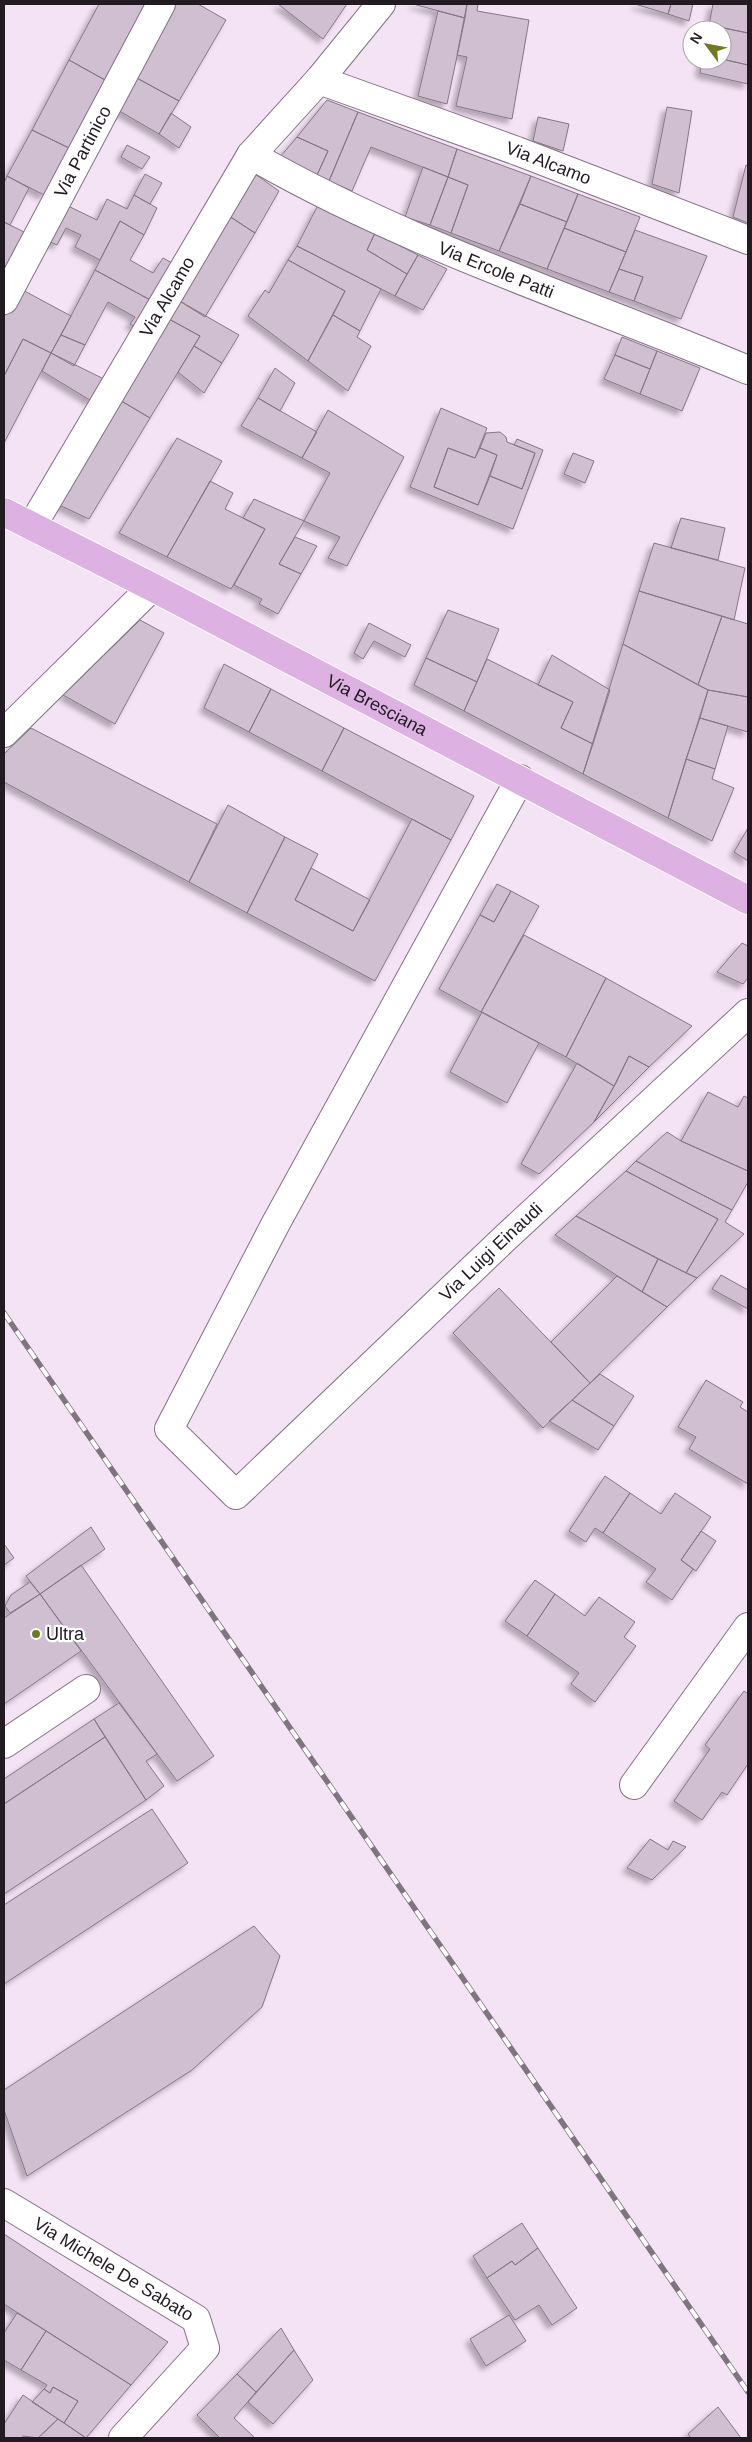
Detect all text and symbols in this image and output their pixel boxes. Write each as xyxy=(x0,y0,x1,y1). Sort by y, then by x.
north arrow xyxy=(682,20,732,70)
text: N xyxy=(687,30,705,47)
street label: Via Partinico xyxy=(50,102,115,201)
street label: Via Alcamo xyxy=(503,138,594,189)
street label: Via Ercole Patti xyxy=(435,238,557,302)
street label: Via Alcamo xyxy=(136,253,199,341)
street label: Via Bresciana xyxy=(323,671,432,740)
street label: Via Luigi Einaudi xyxy=(435,1199,546,1305)
place label: Ultra xyxy=(46,1624,85,1644)
marker: Ultra xyxy=(30,1628,42,1640)
street label: Via Michele De Sabato xyxy=(30,2213,197,2325)

